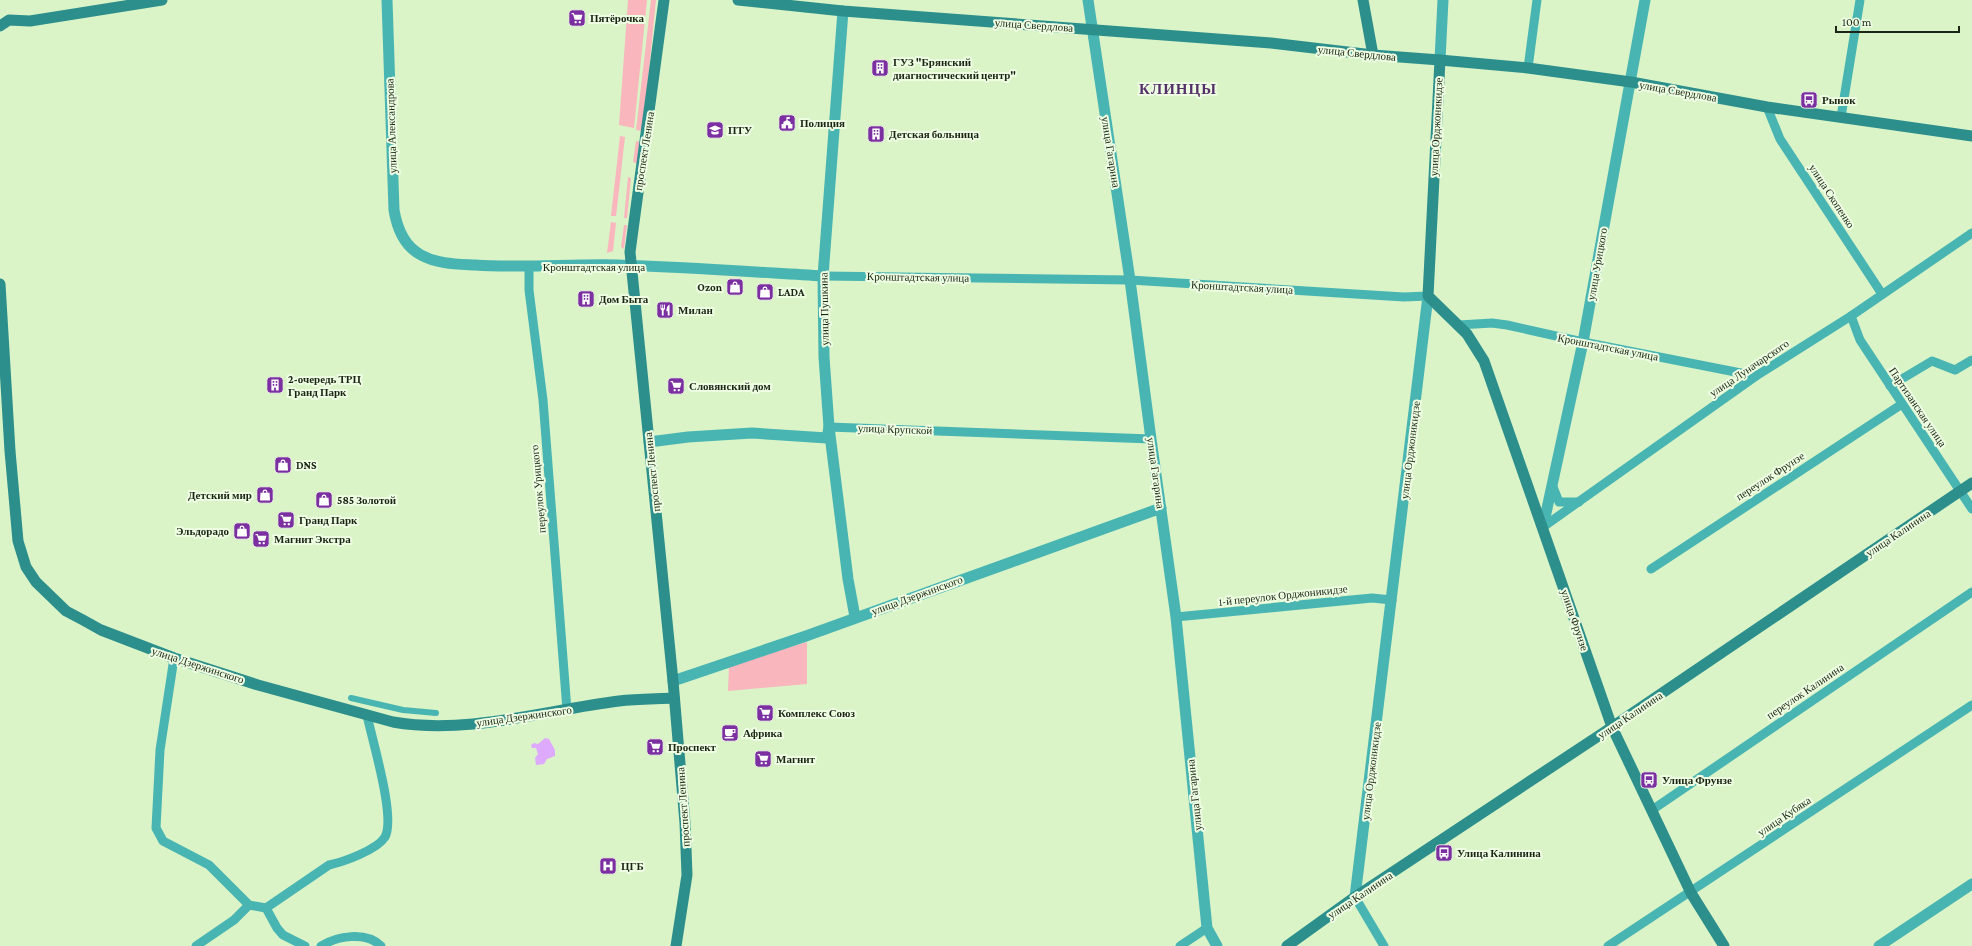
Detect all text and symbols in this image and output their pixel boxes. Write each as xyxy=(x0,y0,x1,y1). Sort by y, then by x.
supermarket icon: Пятёрочка xyxy=(567,8,587,28)
scale bar xyxy=(1836,8,1959,34)
place label: Пятёрочка xyxy=(590,12,645,24)
text: 100 m xyxy=(1842,15,1872,29)
street label: улица Свердлова xyxy=(994,16,1074,34)
street label: улица Свердлова xyxy=(1317,43,1397,63)
place label: ГУЗ "Брянский диагностический центр" xyxy=(893,56,1016,81)
building icon: ГУЗ "Брянский диагностический центр" xyxy=(870,58,890,78)
street label: улица Орджоникидзе xyxy=(1427,77,1445,177)
street label: улица Александрова xyxy=(383,78,399,174)
street label: улица Свердлова xyxy=(1638,78,1718,104)
district label: КЛИНЦЫ xyxy=(1139,81,1217,97)
bus stop icon: Рынок xyxy=(1799,90,1819,110)
place label: Рынок xyxy=(1822,94,1856,106)
street label: проспект Ленина xyxy=(632,111,656,191)
public building icon: Полиция xyxy=(777,113,797,133)
street label: улица Гагарина xyxy=(1099,116,1123,188)
place label: Полиция xyxy=(800,117,845,129)
school or university icon: ПТУ xyxy=(705,120,725,140)
place label: ПТУ xyxy=(728,124,752,136)
building icon: Детская больница xyxy=(866,124,886,144)
place label: Детская больница xyxy=(889,128,979,140)
street label: улица Скопенко xyxy=(1807,162,1857,231)
street label: улица Урицкого xyxy=(1585,226,1609,301)
street label: Кронштадтская улица xyxy=(543,261,645,273)
street label: Кронштадтская улица xyxy=(867,270,969,284)
street label: улица Пушкина xyxy=(817,272,831,346)
shop icon: Ozon xyxy=(725,277,745,297)
street label: Кронштадтская улица xyxy=(1191,278,1293,296)
place label: Ozon xyxy=(697,281,723,293)
shop icon: LADA xyxy=(755,282,775,302)
place label: LADA xyxy=(778,286,805,298)
building icon: Дом Быта xyxy=(576,289,596,309)
place label: Дом Быта xyxy=(599,293,649,305)
restaurant icon: Милан xyxy=(655,300,675,320)
place label: Милан xyxy=(678,304,713,316)
street label: Кронштадтская улица xyxy=(1557,331,1659,363)
street label: улица Луначарского xyxy=(1707,337,1791,399)
street label: Партизанская улица xyxy=(1887,365,1949,449)
place label: 2-очередь ТРЦ Гранд Парк xyxy=(288,373,362,398)
building icon: 2-очередь ТРЦ Гранд Парк xyxy=(265,375,285,395)
supermarket icon: Словянский дом xyxy=(666,376,686,396)
place label: Словянский дом xyxy=(689,380,771,392)
street label: улица Орджоникидзе xyxy=(1398,400,1422,500)
street label: улица Крупской xyxy=(858,422,932,436)
street label: проспект Ленина xyxy=(642,432,662,512)
street label: улица Гагарина xyxy=(1145,437,1167,509)
street label: переулок Урицкого xyxy=(528,444,548,534)
street label: переулок Фрунзе xyxy=(1734,449,1806,503)
shop icon: DNS xyxy=(273,455,293,475)
place label: DNS xyxy=(296,459,317,471)
shop icon: Детский мир xyxy=(255,485,275,505)
place label: Детский мир xyxy=(188,489,252,501)
shop icon: 585 Золотой xyxy=(314,490,334,510)
place label: 585 Золотой xyxy=(337,494,397,506)
street label: улица Калинина xyxy=(1863,507,1933,559)
supermarket icon: Гранд Парк xyxy=(276,510,296,530)
place label: Гранд Парк xyxy=(299,514,358,526)
shop icon: Эльдорадо xyxy=(232,521,252,541)
place label: Эльдорадо xyxy=(176,525,229,537)
supermarket icon: Магнит Экстра xyxy=(251,529,271,549)
place label: Магнит Экстра xyxy=(274,533,351,545)
street label: улица Дзержинского xyxy=(870,573,965,617)
street label: 1-й переулок Орджоникидзе xyxy=(1218,582,1348,608)
street label: улица Фрунзе xyxy=(1559,588,1591,652)
street label: улица Дзержинского xyxy=(150,644,246,686)
street label: переулок Калинина xyxy=(1764,661,1846,721)
street label: улица Калинина xyxy=(1595,689,1665,741)
street label: улица Дзержинского xyxy=(476,703,573,729)
supermarket icon: Комплекс Союз xyxy=(755,703,775,723)
place label: Комплекс Союз xyxy=(778,707,856,719)
street label: улица Орджоникидзе xyxy=(1359,721,1383,821)
cafe icon: Африка xyxy=(720,723,740,743)
place label: Африка xyxy=(743,727,783,739)
supermarket icon: Проспект xyxy=(645,737,665,757)
place label: Проспект xyxy=(668,741,717,753)
supermarket icon: Магнит xyxy=(753,749,773,769)
place label: Магнит xyxy=(776,753,816,765)
street label: улица Гагарина xyxy=(1184,759,1204,831)
street label: проспект Ленина xyxy=(674,767,692,847)
bus stop icon: Улица Фрунзе xyxy=(1639,770,1659,790)
place label: Улица Фрунзе xyxy=(1662,774,1732,786)
street label: улица Кубяка xyxy=(1755,794,1813,838)
bus stop icon: Улица Калинина xyxy=(1434,843,1454,863)
place label: Улица Калинина xyxy=(1457,847,1541,859)
hospital icon: ЦГБ xyxy=(598,856,618,876)
place label: ЦГБ xyxy=(621,860,644,872)
street label: улица Калинина xyxy=(1325,869,1395,921)

